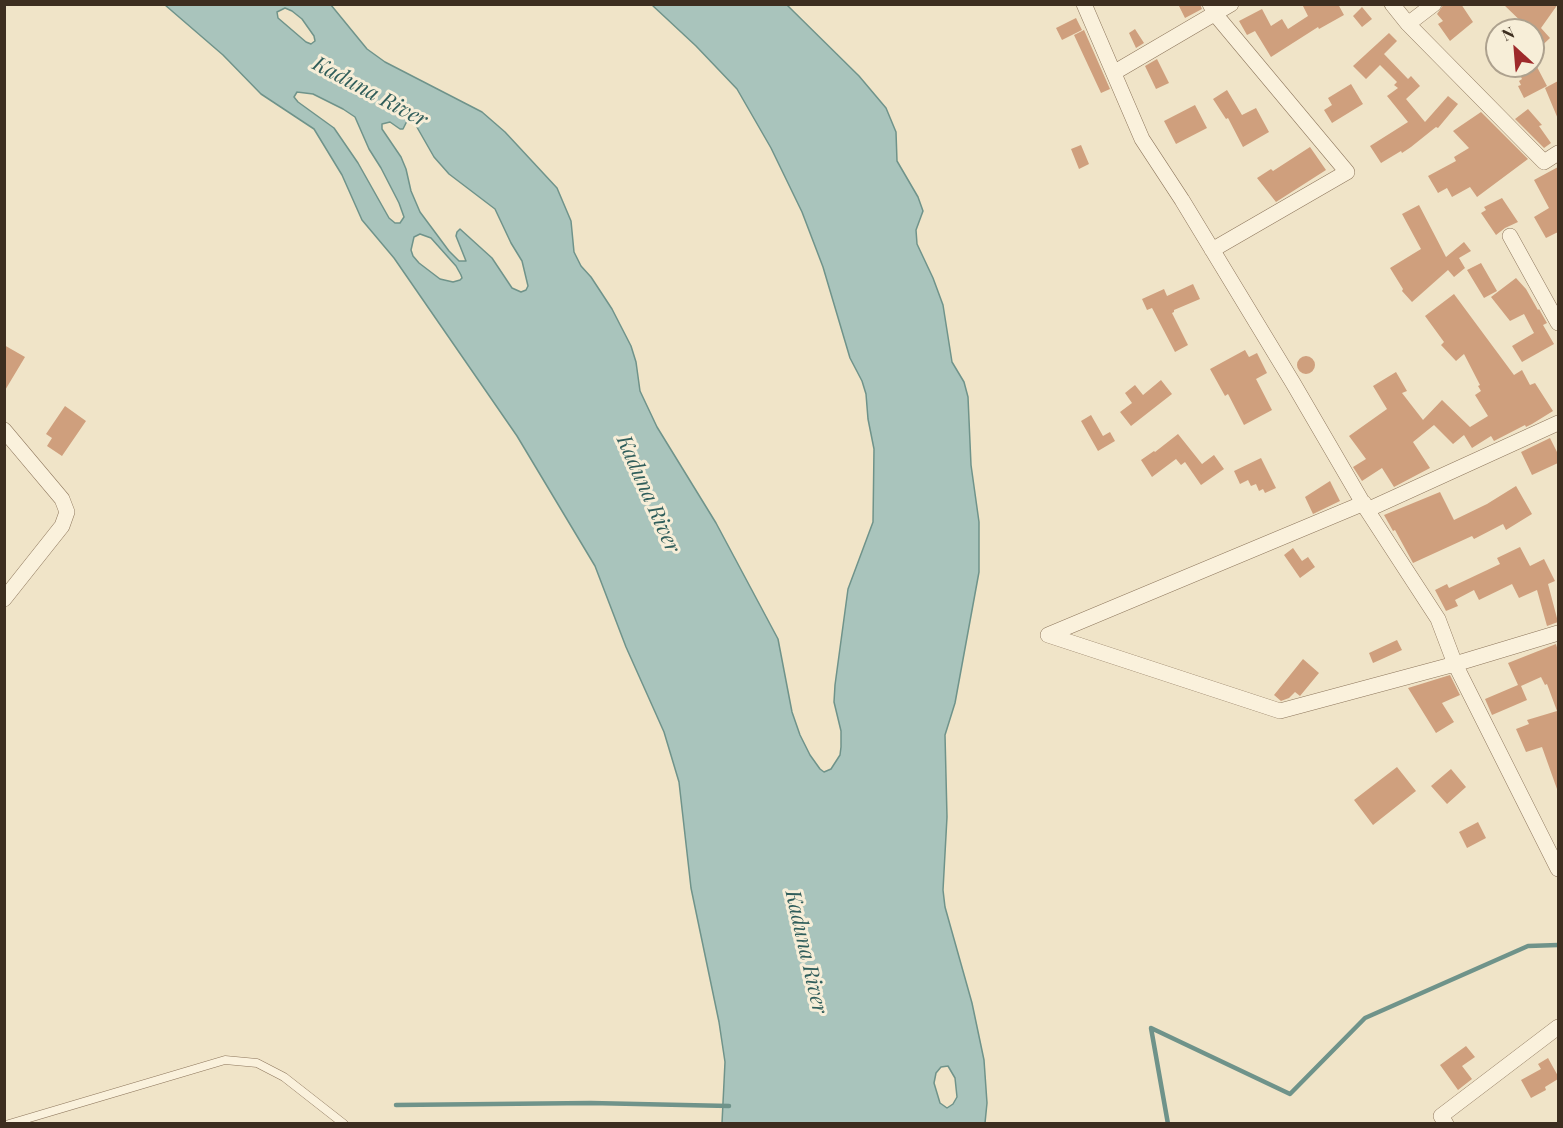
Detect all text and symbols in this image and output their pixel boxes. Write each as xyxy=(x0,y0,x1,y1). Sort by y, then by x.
north arrow xyxy=(1485,18,1545,78)
text: N xyxy=(1498,21,1518,45)
water label: Kaduna River xyxy=(308,51,432,133)
water label: Kaduna River xyxy=(611,431,685,557)
water label: Kaduna River xyxy=(780,888,832,1016)

